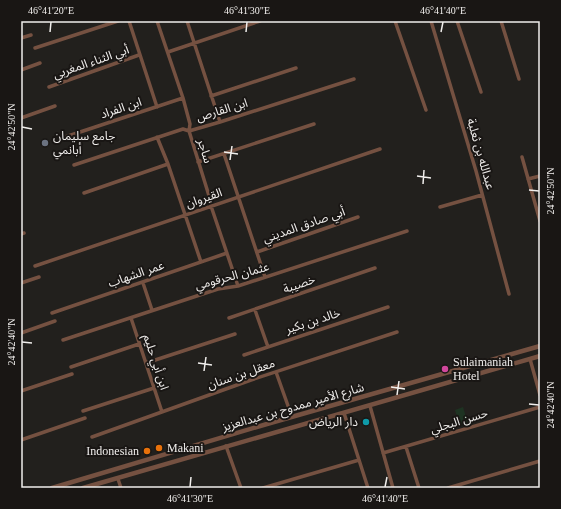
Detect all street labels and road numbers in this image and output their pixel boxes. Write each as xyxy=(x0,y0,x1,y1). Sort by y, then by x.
street label: أبي الثناء المغربي xyxy=(51,42,132,84)
street label: ابن الفراد xyxy=(98,95,144,121)
street label: ابن القارص xyxy=(195,96,250,124)
street label: عبدالله بن ثعلبة xyxy=(464,117,498,191)
street label: ساجر xyxy=(194,136,215,165)
street label: القيروان xyxy=(184,185,224,211)
street label: أبي صادق المديني xyxy=(261,204,348,248)
street label: عمر الشهاب xyxy=(106,258,166,290)
street label: عثمان الحرقومي xyxy=(193,259,271,295)
street label: خصيبة xyxy=(281,272,317,296)
street label: خالد بن بكير xyxy=(283,306,342,337)
street label: ابن أبي حليم xyxy=(138,332,172,393)
street label: معقل بن سنان xyxy=(205,356,277,392)
street label: شارع الأمير ممدوح بن عبدالعزيز xyxy=(220,380,366,436)
street label: حسن البجلي xyxy=(429,406,490,439)

